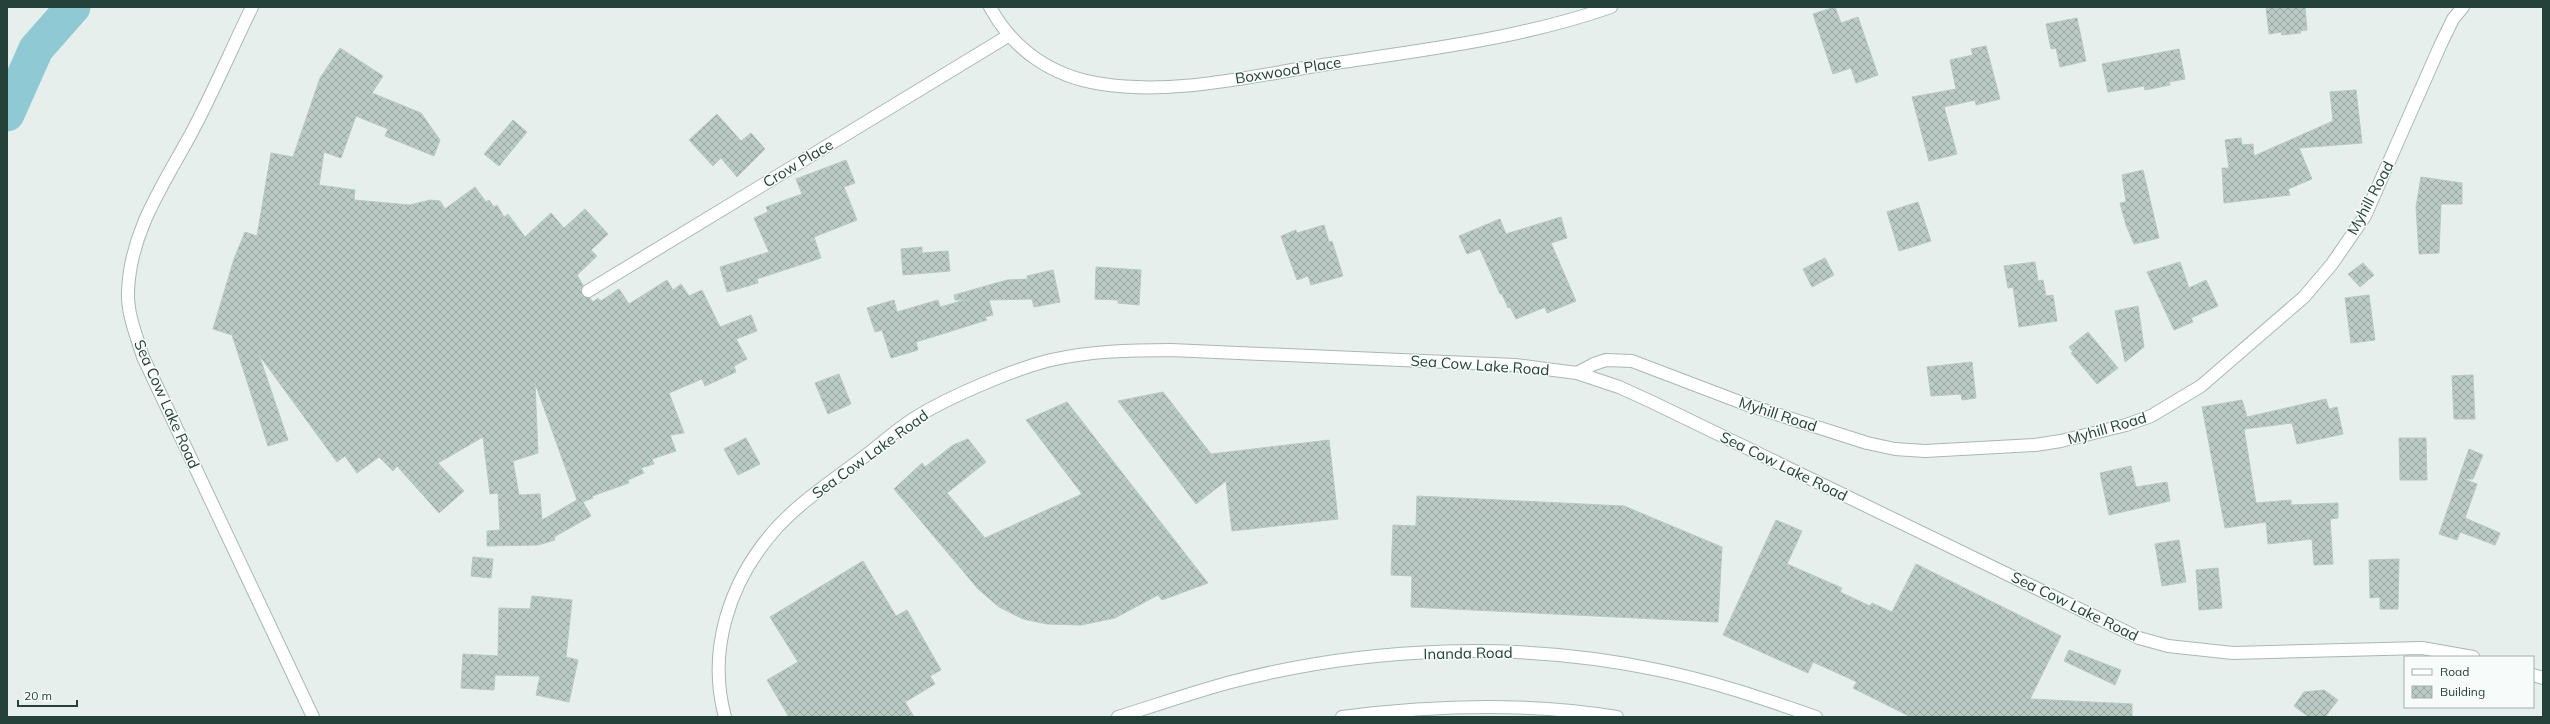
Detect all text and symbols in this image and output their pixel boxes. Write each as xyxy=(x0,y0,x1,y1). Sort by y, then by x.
street label: Boxwood Place xyxy=(1234,52,1342,88)
street label: Crow Place xyxy=(759,135,837,191)
street label: Myhill Road xyxy=(2343,158,2397,238)
street label: Sea Cow Lake Road xyxy=(130,337,204,471)
street label: Sea Cow Lake Road xyxy=(1410,351,1550,379)
street label: Myhill Road xyxy=(1737,392,1819,436)
street label: Sea Cow Lake Road xyxy=(808,405,932,503)
street label: Myhill Road xyxy=(2065,408,2149,448)
street label: Sea Cow Lake Road xyxy=(1717,427,1851,505)
street label: Sea Cow Lake Road xyxy=(2008,567,2142,645)
street label: Inanda Road xyxy=(1423,643,1513,663)
legend xyxy=(2404,656,2534,708)
text: Road xyxy=(2440,664,2469,679)
scale bar xyxy=(18,682,77,708)
text: Building xyxy=(2440,684,2485,699)
text: 20 m xyxy=(24,688,52,703)

